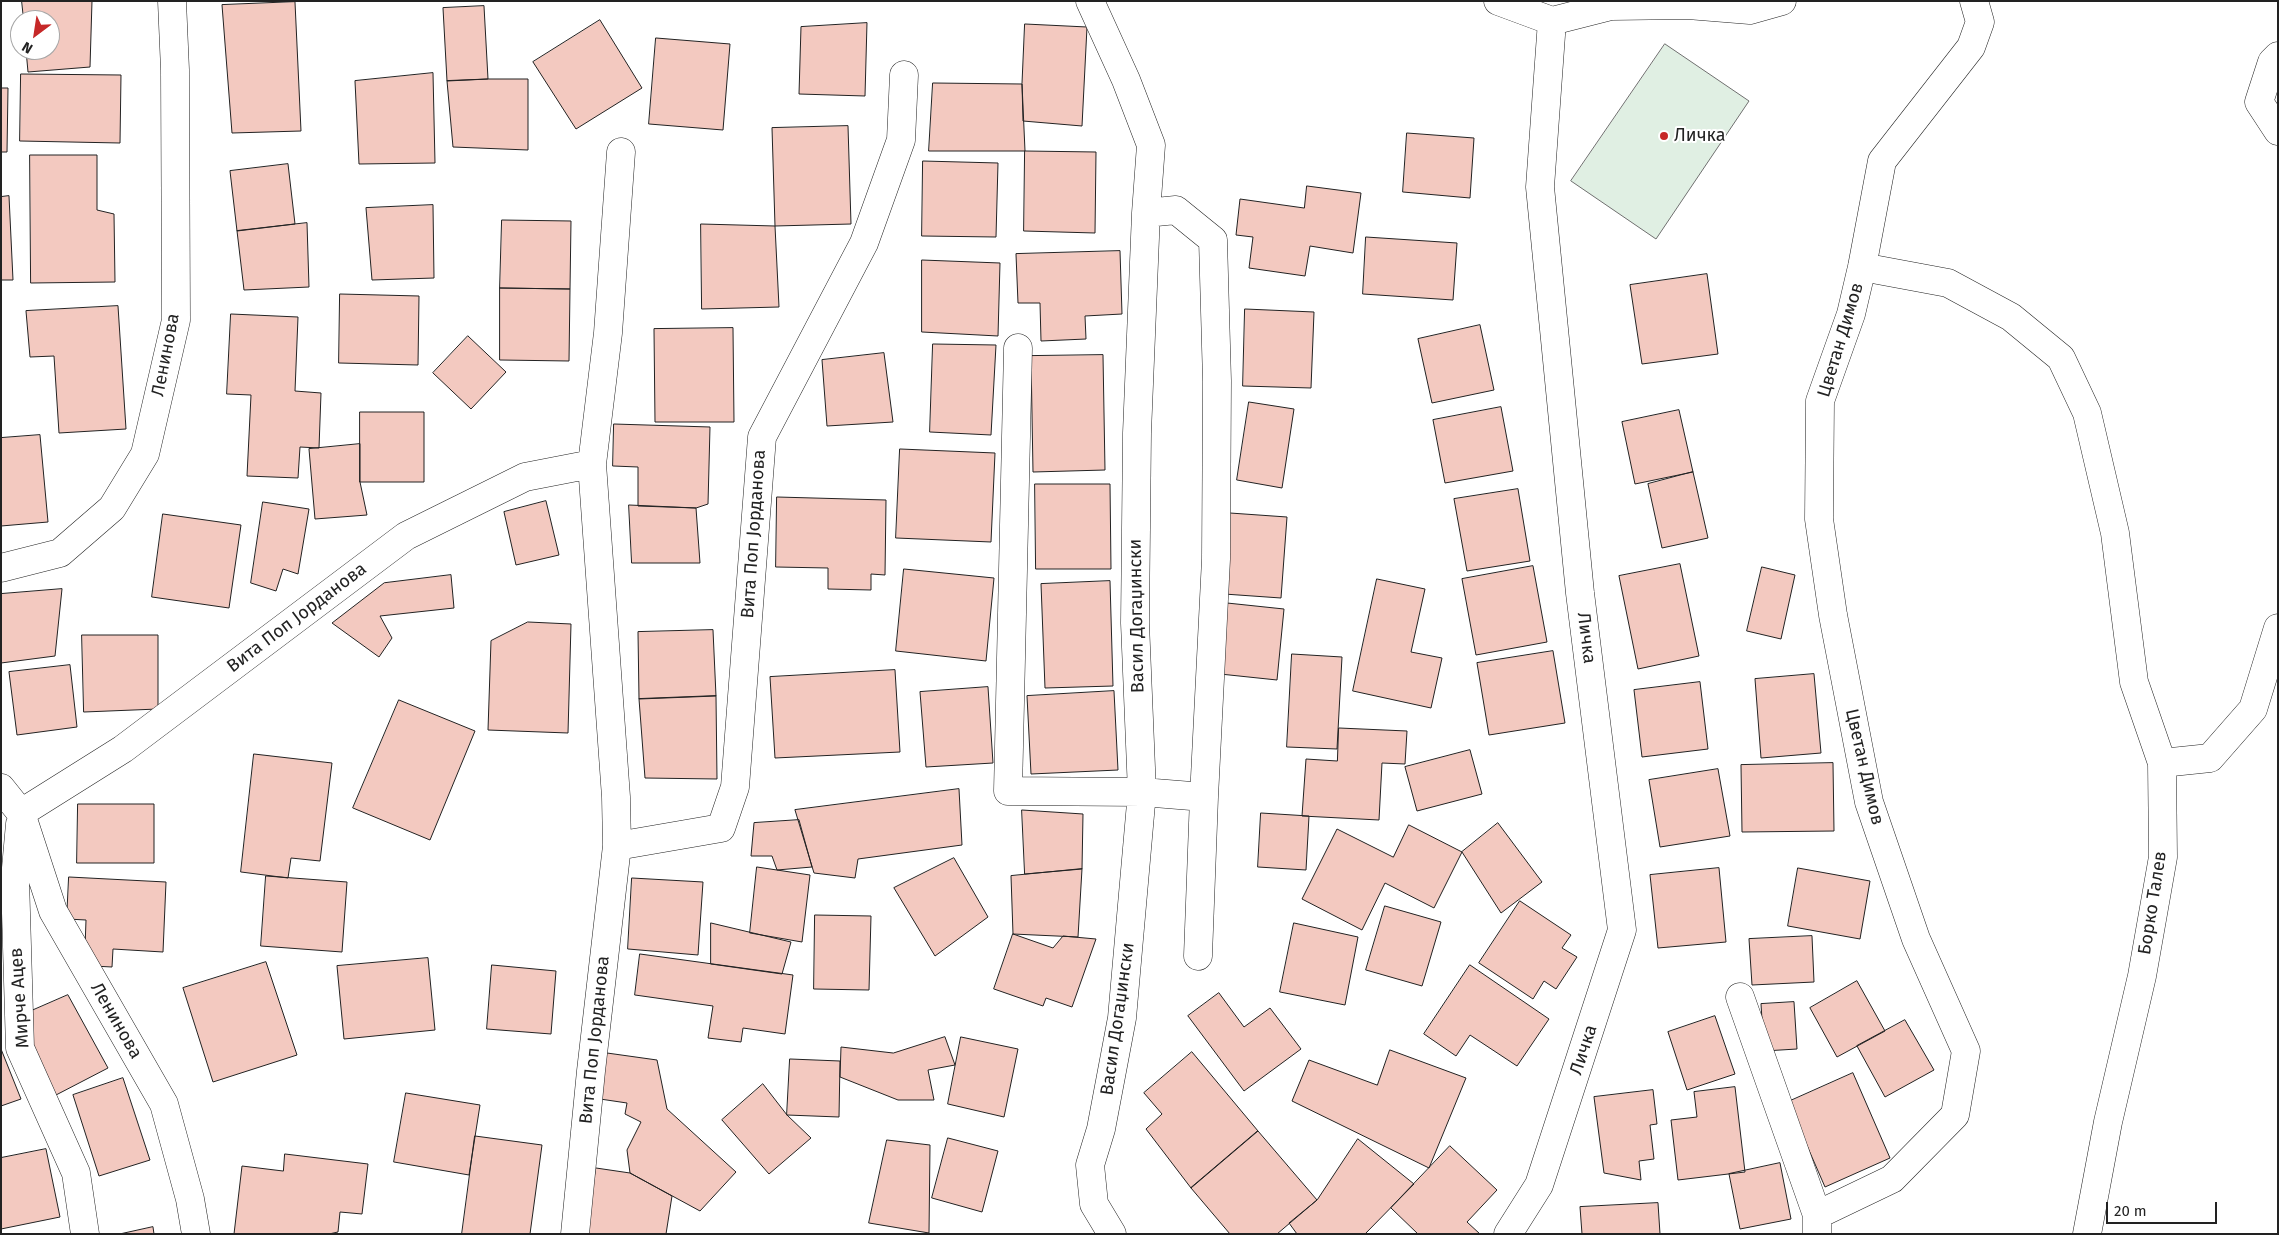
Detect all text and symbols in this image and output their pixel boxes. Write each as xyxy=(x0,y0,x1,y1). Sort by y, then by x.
north arrow xyxy=(10,10,60,60)
text: N xyxy=(19,38,36,57)
place label: Личка xyxy=(1674,125,1725,147)
marker: Личка xyxy=(1658,130,1670,142)
street label: Цветан Димов xyxy=(1813,280,1869,400)
street label: Ленинова xyxy=(147,312,185,398)
street label: Вита Поп Јорданова xyxy=(737,449,771,619)
street label: Васил Догаџински xyxy=(1125,539,1149,693)
street label: Вита Поп Јорданова xyxy=(223,559,371,677)
street label: Личка xyxy=(1572,611,1600,665)
street label: Цветан Димов xyxy=(1840,707,1888,827)
street label: Борко Талев xyxy=(2134,850,2172,956)
street label: Васил Догаџински xyxy=(1097,941,1139,1097)
street label: Мирче Ацев xyxy=(6,947,34,1049)
street label: Вита Поп Јорданова xyxy=(575,955,615,1125)
street label: Ленинова xyxy=(86,979,146,1063)
street label: Личка xyxy=(1566,1022,1602,1078)
scale bar xyxy=(2109,1192,2220,1224)
text: 20 m xyxy=(2114,1202,2147,1220)

